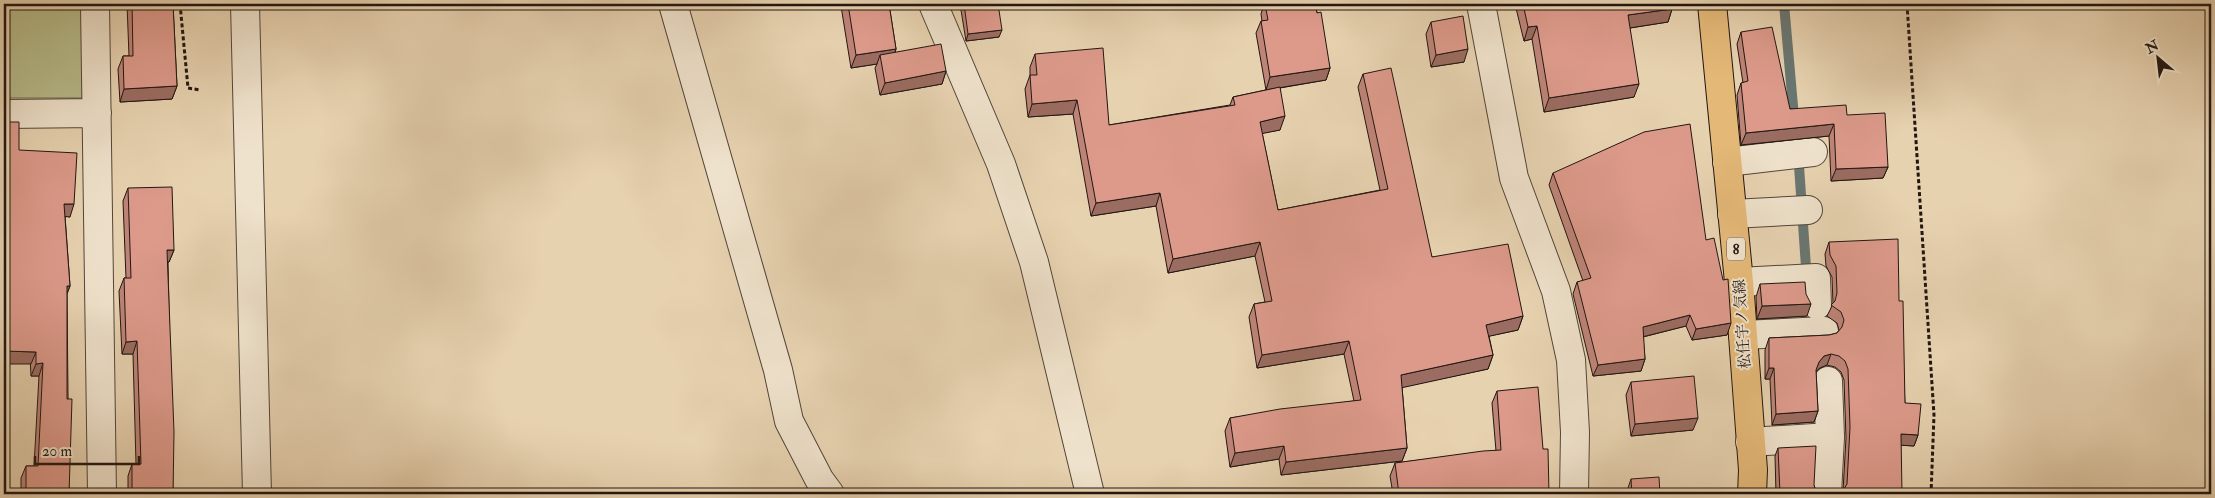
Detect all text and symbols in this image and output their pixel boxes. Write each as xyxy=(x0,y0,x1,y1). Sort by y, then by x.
north arrow xyxy=(2132,32,2182,82)
text: N xyxy=(2142,36,2162,58)
road number: 8 xyxy=(1727,238,1745,260)
street label: 松任宇ノ気線 xyxy=(1730,278,1755,370)
scale bar xyxy=(35,433,139,465)
text: 20 m xyxy=(42,442,72,461)

